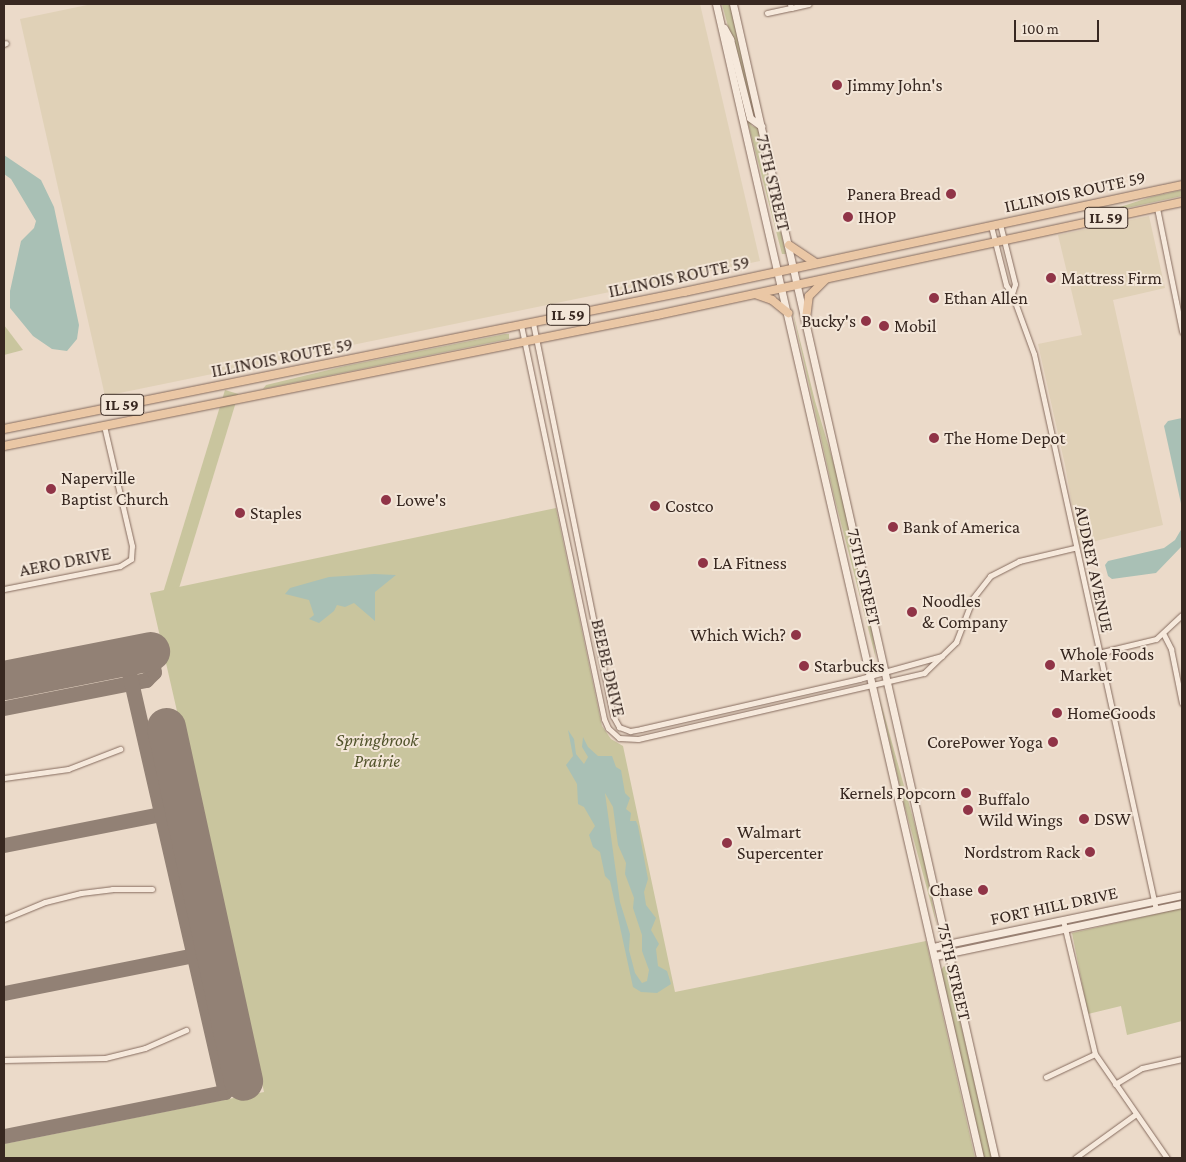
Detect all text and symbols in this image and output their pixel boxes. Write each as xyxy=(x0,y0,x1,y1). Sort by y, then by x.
scale bar xyxy=(1016,10,1101,42)
text: 100 m xyxy=(1022,21,1059,37)
place label: Jimmy John's xyxy=(847,74,943,96)
marker: Jimmy John's xyxy=(831,79,843,91)
street label: 75TH STREET xyxy=(751,132,795,234)
street label: ILLINOIS ROUTE 59 xyxy=(1002,166,1148,218)
place label: Panera Bread xyxy=(847,183,941,205)
marker: Panera Bread xyxy=(945,188,957,200)
road number: IL 59 xyxy=(1084,204,1128,232)
place label: IHOP xyxy=(858,206,896,228)
marker: IHOP xyxy=(842,211,854,223)
street label: ILLINOIS ROUTE 59 xyxy=(606,251,752,303)
place label: Mattress Firm xyxy=(1061,267,1162,289)
marker: Mattress Firm xyxy=(1045,272,1057,284)
place label: Ethan Allen xyxy=(944,287,1028,309)
marker: Ethan Allen xyxy=(928,292,940,304)
road number: IL 59 xyxy=(546,302,590,328)
place label: Bucky's xyxy=(801,310,856,332)
marker: Bucky's xyxy=(860,315,872,327)
place label: Mobil xyxy=(894,315,937,337)
marker: Mobil xyxy=(878,320,890,332)
street label: ILLINOIS ROUTE 59 xyxy=(209,334,355,382)
road number: IL 59 xyxy=(100,392,144,418)
place label: The Home Depot xyxy=(944,427,1065,449)
marker: The Home Depot xyxy=(928,432,940,444)
place label: Naperville Baptist Church xyxy=(61,468,169,510)
marker: Naperville Baptist Church xyxy=(45,483,57,495)
place label: Lowe's xyxy=(396,489,446,511)
marker: Lowe's xyxy=(380,494,392,506)
place label: Costco xyxy=(665,495,714,517)
marker: Costco xyxy=(649,500,661,512)
place label: Staples xyxy=(250,502,302,524)
street label: AUDREY AVENUE xyxy=(1070,504,1118,634)
marker: Staples xyxy=(234,507,246,519)
place label: Bank of America xyxy=(903,516,1020,538)
marker: Bank of America xyxy=(887,521,899,533)
street label: 75TH STREET xyxy=(842,526,886,628)
street label: AERO DRIVE xyxy=(17,543,113,581)
place label: LA Fitness xyxy=(713,552,787,574)
marker: LA Fitness xyxy=(697,557,709,569)
place label: Noodles & Company xyxy=(922,591,1008,634)
marker: Noodles & Company xyxy=(906,606,918,618)
street label: BEEBE DRIVE xyxy=(586,617,630,719)
place label: Which Wich? xyxy=(690,624,786,646)
marker: Which Wich? xyxy=(790,629,802,641)
place label: Whole Foods Market xyxy=(1060,644,1154,686)
place label: Starbucks xyxy=(814,655,885,677)
marker: Whole Foods Market xyxy=(1044,659,1056,671)
marker: Starbucks xyxy=(798,660,810,672)
place label: HomeGoods xyxy=(1067,702,1156,724)
marker: HomeGoods xyxy=(1051,707,1063,719)
park label: Springbrook Prairie xyxy=(336,730,418,772)
place label: CorePower Yoga xyxy=(927,731,1043,753)
marker: CorePower Yoga xyxy=(1047,736,1059,748)
place label: Kernels Popcorn xyxy=(839,782,956,804)
marker: Kernels Popcorn xyxy=(960,787,972,799)
place label: Buffalo Wild Wings xyxy=(978,789,1063,832)
marker: Buffalo Wild Wings xyxy=(962,804,974,816)
place label: DSW xyxy=(1094,808,1131,830)
marker: DSW xyxy=(1078,813,1090,825)
place label: Walmart Supercenter xyxy=(737,822,823,864)
marker: Walmart Supercenter xyxy=(721,837,733,849)
place label: Nordstrom Rack xyxy=(964,841,1080,863)
marker: Nordstrom Rack xyxy=(1084,846,1096,858)
place label: Chase xyxy=(929,879,973,901)
street label: FORT HILL DRIVE xyxy=(988,882,1120,930)
marker: Chase xyxy=(977,884,989,896)
street label: 75TH STREET xyxy=(932,921,976,1023)

